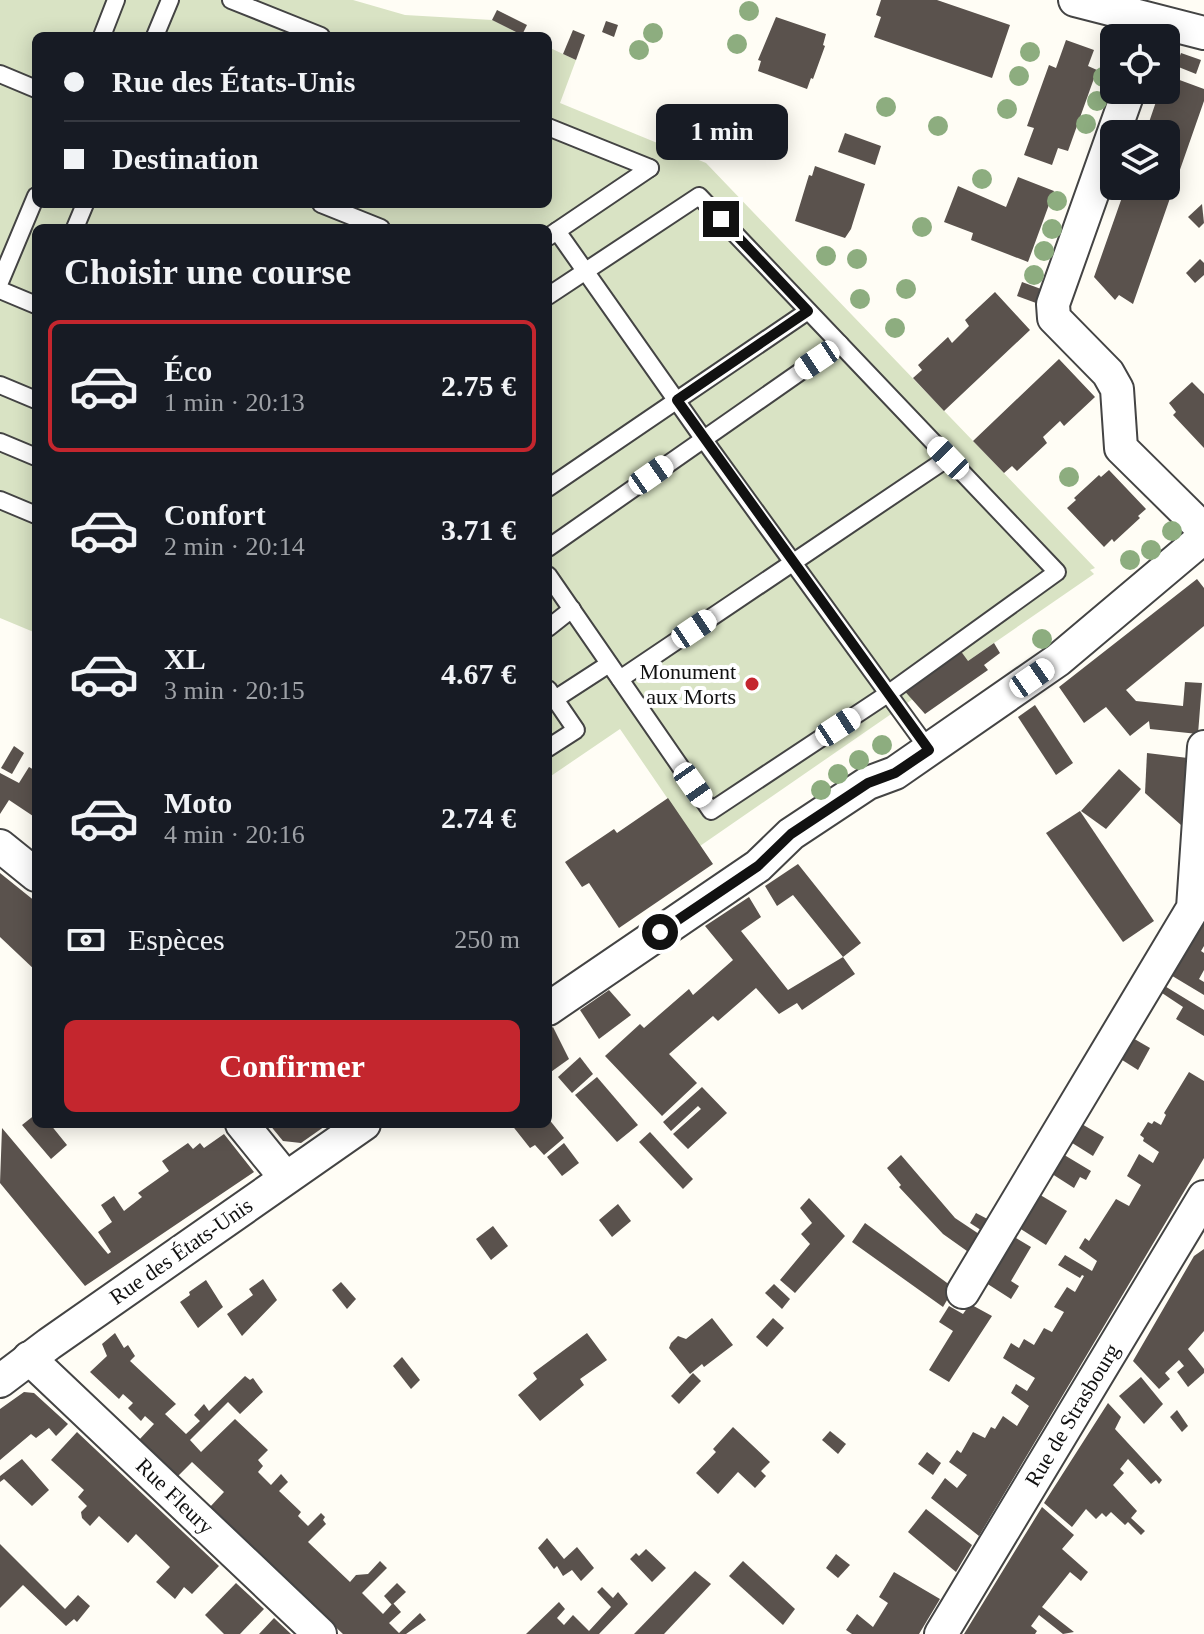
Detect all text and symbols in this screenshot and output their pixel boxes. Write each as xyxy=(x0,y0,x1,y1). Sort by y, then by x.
map controls xyxy=(1100,24,1180,200)
button: locate xyxy=(1100,24,1180,104)
text: Rue des États-Unis xyxy=(112,65,355,98)
callout: 1 min xyxy=(655,103,787,159)
text: 1 min xyxy=(691,117,753,146)
button: layers xyxy=(1100,120,1180,200)
text: Destination xyxy=(112,142,259,175)
route end xyxy=(703,201,739,237)
text: Choisir une course xyxy=(64,252,351,292)
car xyxy=(790,337,844,383)
icon: car xyxy=(68,350,140,422)
text: Éco xyxy=(164,354,212,387)
text: 2.75 € xyxy=(441,369,516,402)
text: 1 min · 20:13 xyxy=(164,388,305,417)
car xyxy=(923,432,973,484)
car xyxy=(624,451,678,499)
icon: car xyxy=(68,494,140,566)
text: Confort xyxy=(164,498,266,531)
text: 3.71 € xyxy=(441,513,516,546)
text: 2 min · 20:14 xyxy=(164,532,305,561)
car xyxy=(667,606,721,652)
icon: car xyxy=(68,638,140,710)
text: XL xyxy=(164,642,206,675)
car xyxy=(1005,654,1059,702)
text: 4.67 € xyxy=(441,657,516,690)
place label: Monument aux Morts xyxy=(639,659,736,709)
marker: Monument aux Morts xyxy=(743,675,761,693)
text: 3 min · 20:15 xyxy=(164,676,305,705)
car xyxy=(811,704,865,750)
car xyxy=(669,758,717,812)
icon: car xyxy=(68,782,140,854)
text: Moto xyxy=(164,786,232,819)
text: 2.74 € xyxy=(441,801,516,834)
text: 4 min · 20:16 xyxy=(164,820,305,849)
route start xyxy=(642,914,678,950)
icon: cash xyxy=(64,918,108,962)
text: Espèces xyxy=(128,923,225,956)
text: 250 m xyxy=(454,925,520,954)
button: Confirmer xyxy=(64,1020,520,1112)
street label: Rue des États-Unis xyxy=(105,1192,257,1310)
street label: Rue de Strasbourg xyxy=(1020,1339,1124,1491)
street label: Rue Fleury xyxy=(131,1453,219,1539)

